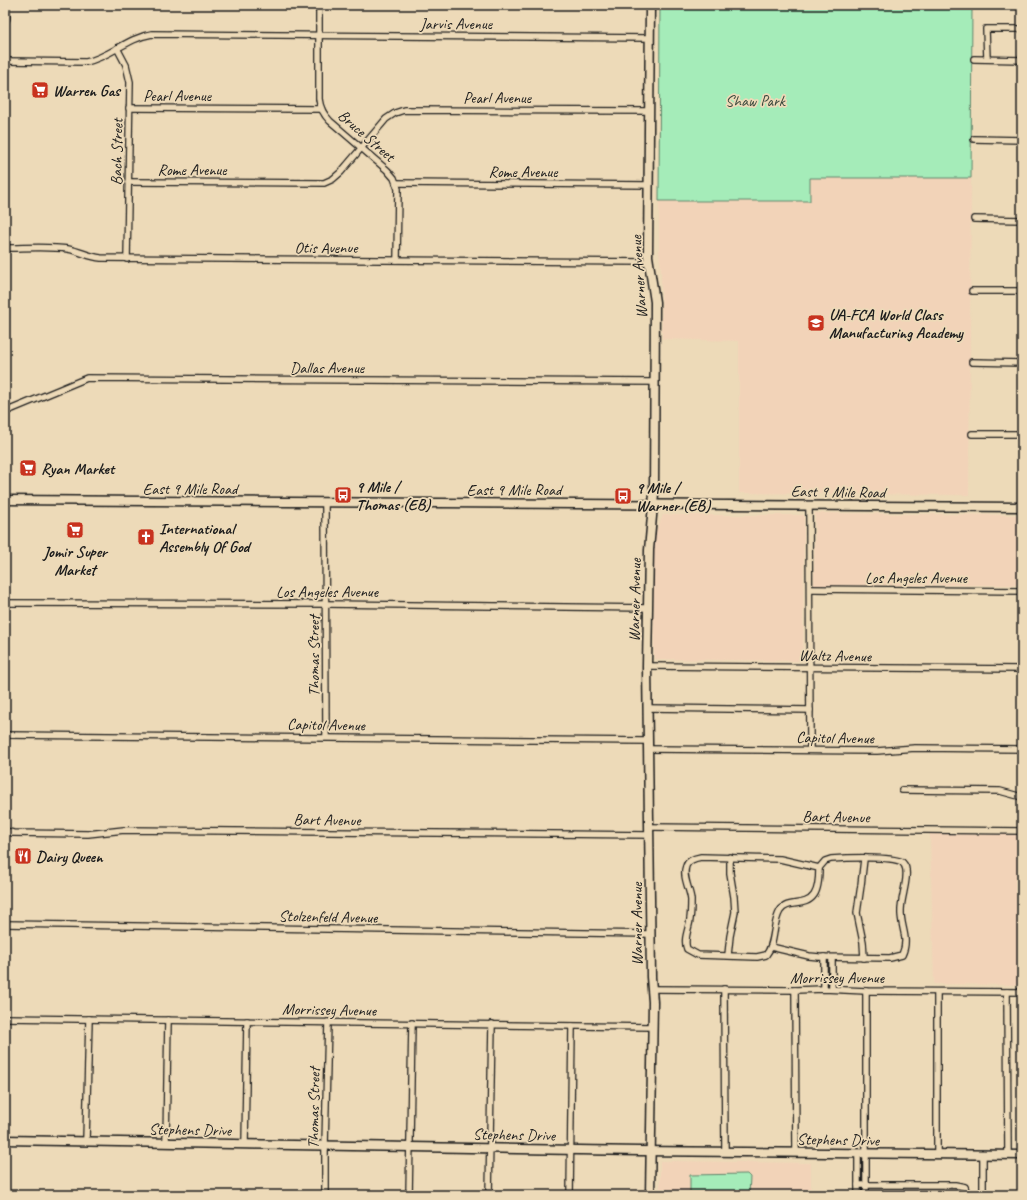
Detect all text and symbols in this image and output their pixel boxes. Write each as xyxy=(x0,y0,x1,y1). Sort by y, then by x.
street label: Jarvis Avenue xyxy=(419,14,494,34)
supermarket icon: Warren Gas xyxy=(30,80,50,100)
place label: Warren Gas xyxy=(53,81,121,101)
street label: Pearl Avenue xyxy=(143,86,213,106)
street label: Pearl Avenue xyxy=(463,88,533,108)
park label: Shaw Park xyxy=(725,91,786,111)
street label: Bruce Street xyxy=(334,106,400,167)
street label: Bach Street xyxy=(106,117,128,186)
street label: Rome Avenue xyxy=(158,160,228,180)
street label: Rome Avenue xyxy=(489,162,559,182)
street label: Warner Avenue xyxy=(626,233,652,319)
street label: Otis Avenue xyxy=(295,238,359,258)
place label: UA-FCA World Class Manufacturing Academy xyxy=(829,305,964,343)
school or university icon: UA-FCA World Class Manufacturing Academy xyxy=(806,313,826,333)
street label: Dallas Avenue xyxy=(290,358,366,378)
supermarket icon: Ryan Market xyxy=(18,458,38,478)
place label: Ryan Market xyxy=(41,459,116,479)
place label: 9 Mile / Thomas (EB) xyxy=(356,477,432,515)
place label: 9 Mile / Warner (EB) xyxy=(636,478,712,516)
street label: East 9 Mile Road xyxy=(143,479,240,499)
street label: East 9 Mile Road xyxy=(467,480,564,500)
street label: East 9 Mile Road xyxy=(791,481,888,503)
bus stop icon: 9 Mile / Thomas (EB) xyxy=(333,485,353,505)
bus stop icon: 9 Mile / Warner (EB) xyxy=(613,486,633,506)
place label: International Assembly Of God xyxy=(159,519,252,557)
supermarket icon: Jomir Super Market xyxy=(65,520,85,540)
church icon: International Assembly Of God xyxy=(136,527,156,547)
place label: Jomir Super Market xyxy=(42,542,109,580)
street label: Warner Avenue xyxy=(624,557,646,642)
street label: Los Angeles Avenue xyxy=(865,568,969,588)
street label: Los Angeles Avenue xyxy=(276,582,380,602)
street label: Thomas Street xyxy=(304,613,324,697)
street label: Waltz Avenue xyxy=(799,645,873,667)
street label: Capitol Avenue xyxy=(287,714,367,736)
street label: Capitol Avenue xyxy=(796,727,876,749)
street label: Bart Avenue xyxy=(802,806,871,828)
street label: Bart Avenue xyxy=(293,809,362,831)
restaurant icon: Dairy Queen xyxy=(13,846,33,866)
place label: Dairy Queen xyxy=(36,847,104,867)
street label: Warner Avenue xyxy=(627,881,647,966)
street label: Stolzenfeld Avenue xyxy=(278,906,379,928)
street label: Morrissey Avenue xyxy=(790,968,886,988)
street label: Morrissey Avenue xyxy=(282,999,378,1021)
street label: Thomas Street xyxy=(303,1065,325,1149)
street label: Stephens Drive xyxy=(149,1119,233,1141)
street label: Stephens Drive xyxy=(473,1124,557,1146)
street label: Stephens Drive xyxy=(797,1129,881,1151)

